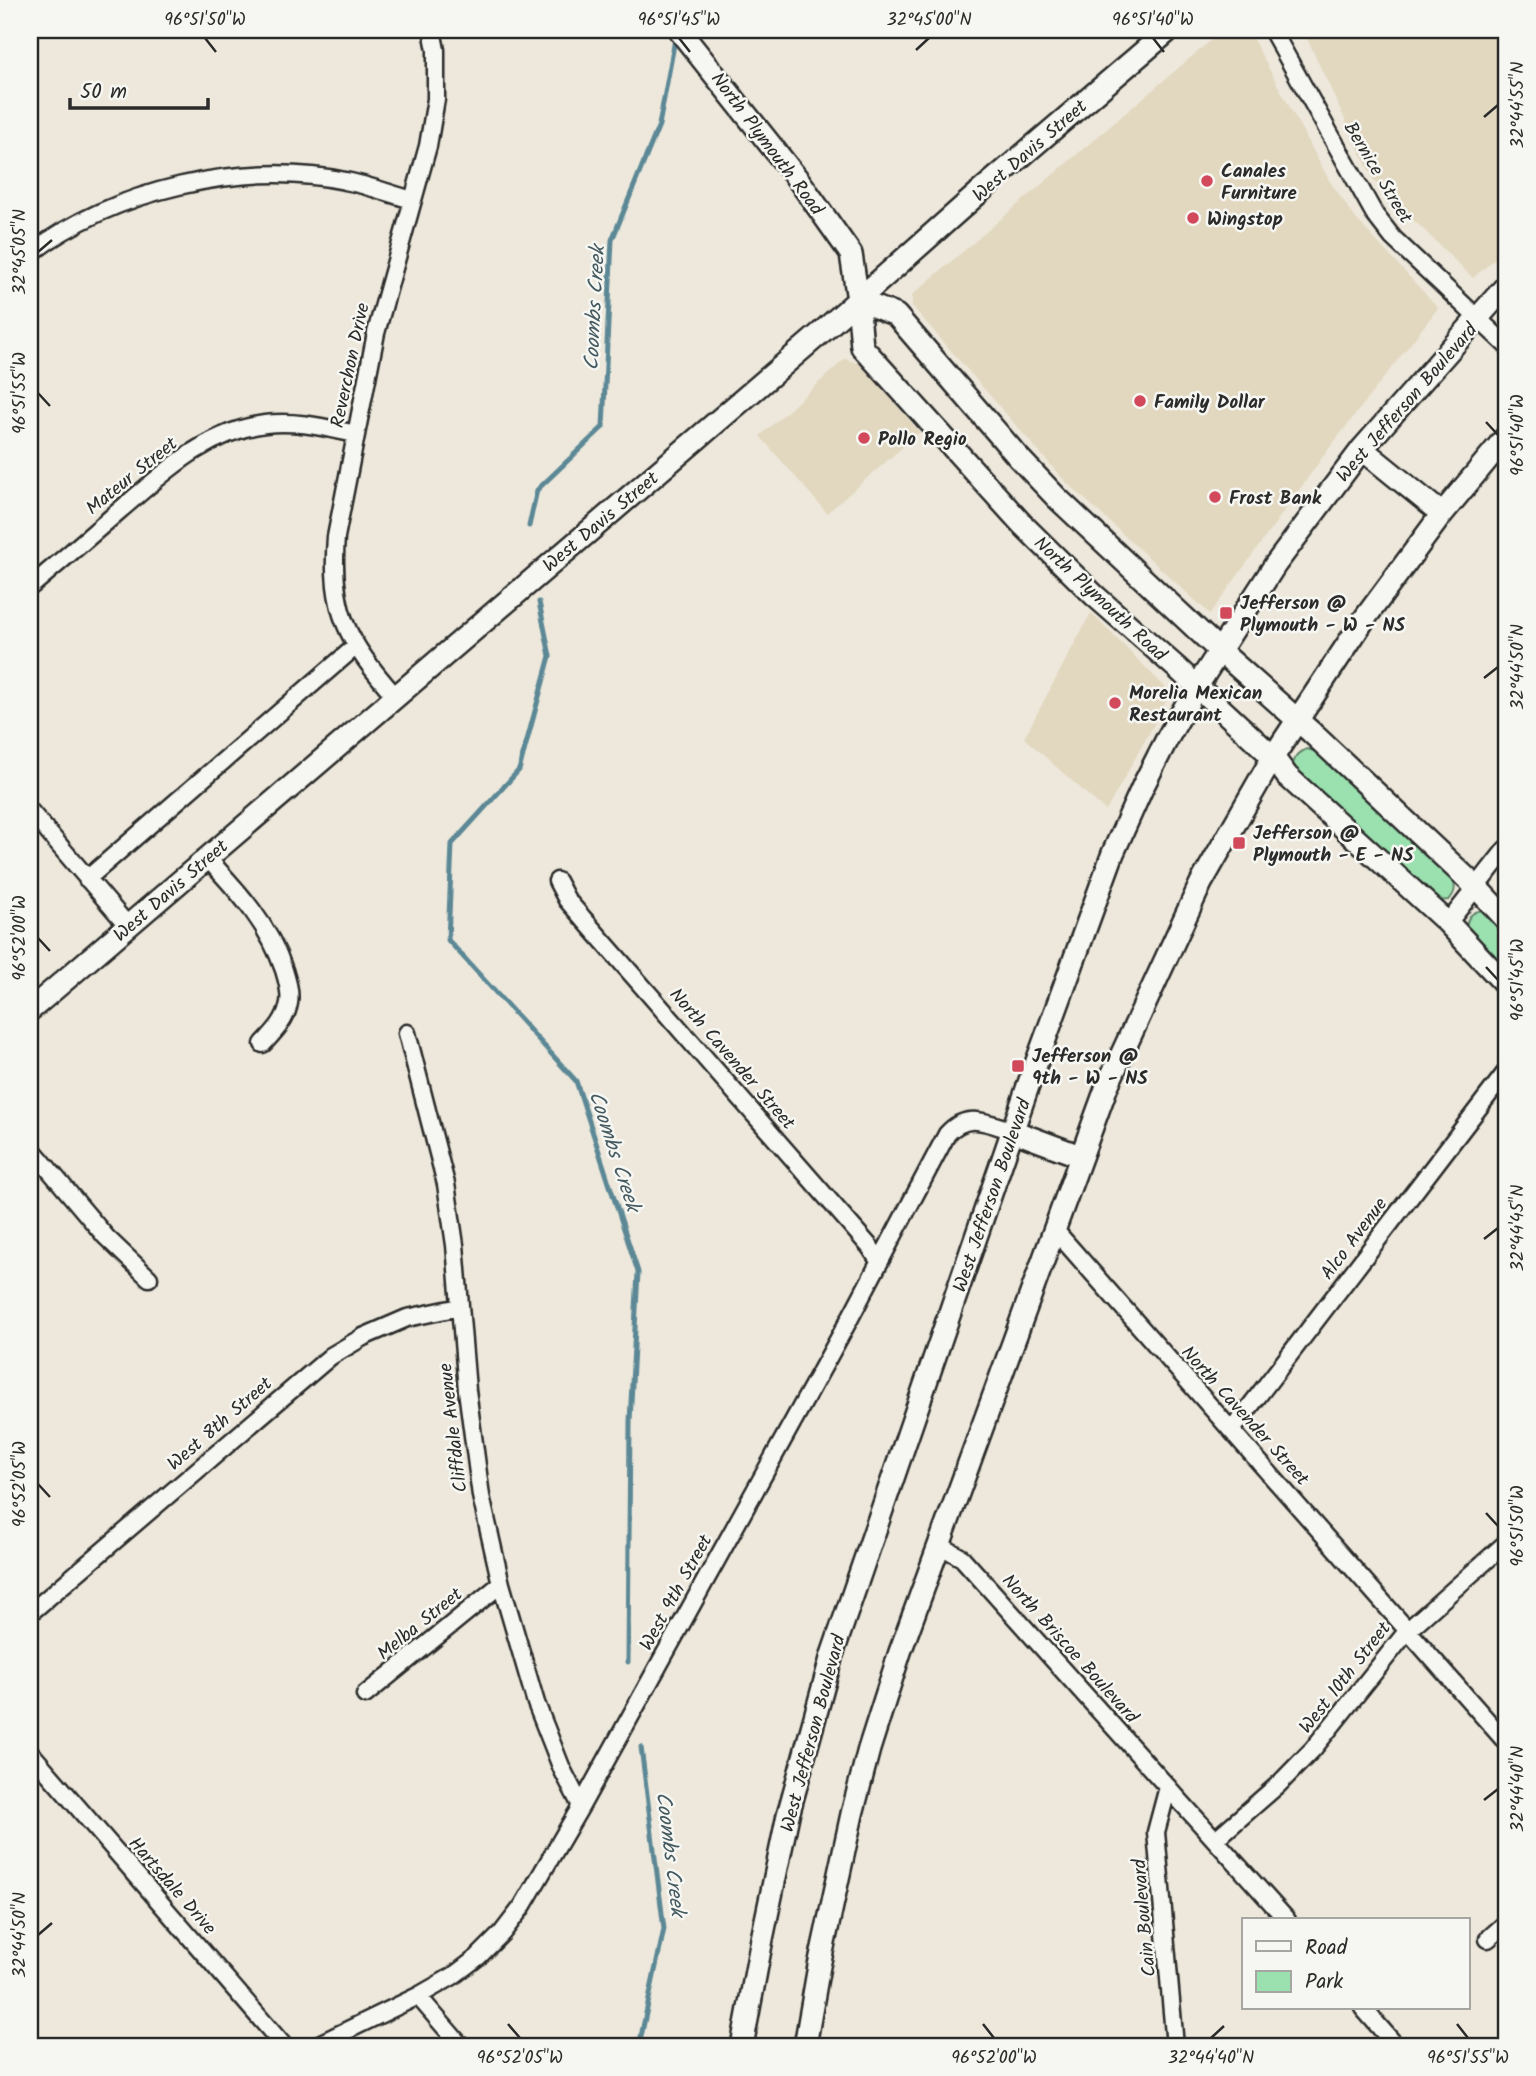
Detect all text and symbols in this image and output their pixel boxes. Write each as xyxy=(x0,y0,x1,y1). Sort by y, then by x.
text: 96°51'50"W xyxy=(164,6,246,35)
text: 96°51'45"W xyxy=(638,6,720,35)
text: 32°45'00"N xyxy=(886,6,972,35)
text: 96°51'40"W xyxy=(1112,6,1194,35)
text: 32°44'55"N xyxy=(1504,62,1533,148)
scale bar xyxy=(70,66,208,110)
street label: North Plymouth Road xyxy=(702,66,831,223)
text: 50 m xyxy=(80,76,127,109)
street label: West Davis Street xyxy=(966,93,1095,210)
street label: Bernice Street xyxy=(1335,116,1420,230)
place label: Canales Furniture xyxy=(1221,157,1297,209)
marker: Canales Furniture xyxy=(1199,173,1215,189)
place label: Wingstop xyxy=(1207,205,1283,235)
text: 32°45'05"N xyxy=(6,209,35,295)
marker: Wingstop xyxy=(1185,210,1201,226)
water label: Coombs Creek xyxy=(576,242,615,371)
street label: Reverchon Drive xyxy=(323,300,379,431)
street label: West Jefferson Boulevard xyxy=(1330,316,1486,490)
text: 96°51'55"W xyxy=(6,352,35,434)
place label: Family Dollar xyxy=(1154,388,1266,418)
marker: Family Dollar xyxy=(1132,393,1148,409)
text: 96°51'40"W xyxy=(1504,394,1533,476)
place label: Pollo Regio xyxy=(878,425,967,455)
street label: Mateur Street xyxy=(80,430,185,523)
marker: Pollo Regio xyxy=(856,430,872,446)
street label: West Davis Street xyxy=(536,464,667,580)
place label: Frost Bank xyxy=(1229,484,1322,514)
marker: Frost Bank xyxy=(1207,489,1223,505)
street label: North Plymouth Road xyxy=(1026,530,1173,670)
place label: Jefferson @ Plymouth - W - NS xyxy=(1240,589,1405,641)
marker: Jefferson @ Plymouth - W - NS xyxy=(1218,605,1234,621)
text: 32°44'50"N xyxy=(1504,624,1533,710)
place label: Morelia Mexican Restaurant xyxy=(1129,679,1262,731)
marker: Morelia Mexican Restaurant xyxy=(1107,695,1123,711)
place label: Jefferson @ Plymouth - E - NS xyxy=(1253,819,1414,871)
street label: West Davis Street xyxy=(107,833,236,950)
marker: Jefferson @ Plymouth - E - NS xyxy=(1231,835,1247,851)
text: 96°52'00"W xyxy=(6,895,35,981)
text: 96°51'45"W xyxy=(1504,939,1533,1021)
street label: North Cavender Street xyxy=(661,982,802,1138)
place label: Jefferson @ 9th - W - NS xyxy=(1032,1042,1148,1094)
marker: Jefferson @ 9th - W - NS xyxy=(1010,1058,1026,1074)
water label: Coombs Creek xyxy=(579,1087,650,1219)
street label: West Jefferson Boulevard xyxy=(946,1094,1040,1297)
text: 32°44'45"N xyxy=(1504,1184,1533,1272)
street label: Alco Avenue xyxy=(1313,1191,1396,1287)
street label: North Cavender Street xyxy=(1173,1339,1316,1494)
street label: Cliffdale Avenue xyxy=(431,1361,477,1494)
street label: West 8th Street xyxy=(161,1370,280,1479)
text: 96°52'05"W xyxy=(6,1441,35,1527)
text: 96°51'50"W xyxy=(1504,1485,1533,1567)
street label: West 9th Street xyxy=(632,1529,721,1657)
street label: North Briscoe Boulevard xyxy=(994,1568,1146,1731)
street label: Melba Street xyxy=(371,1580,470,1669)
street label: West 10th Street xyxy=(1292,1615,1399,1741)
street label: West Jefferson Boulevard xyxy=(773,1631,855,1836)
text: 32°44'40"N xyxy=(1504,1746,1533,1832)
water label: Coombs Creek xyxy=(646,1790,694,1921)
street label: Hartsdale Drive xyxy=(120,1830,223,1943)
street label: Cain Boulevard xyxy=(1125,1857,1165,1978)
text: 32°44'50"N xyxy=(6,1892,35,1978)
legend xyxy=(1242,1918,1470,2010)
text: Road xyxy=(1305,1932,1348,1965)
text: Park xyxy=(1305,1966,1343,1999)
text: 96°52'05"W xyxy=(477,2044,563,2073)
text: 96°52'00"W xyxy=(951,2044,1037,2073)
text: 32°44'40"N xyxy=(1168,2044,1254,2073)
text: 96°51'55"W xyxy=(1427,2044,1509,2073)

